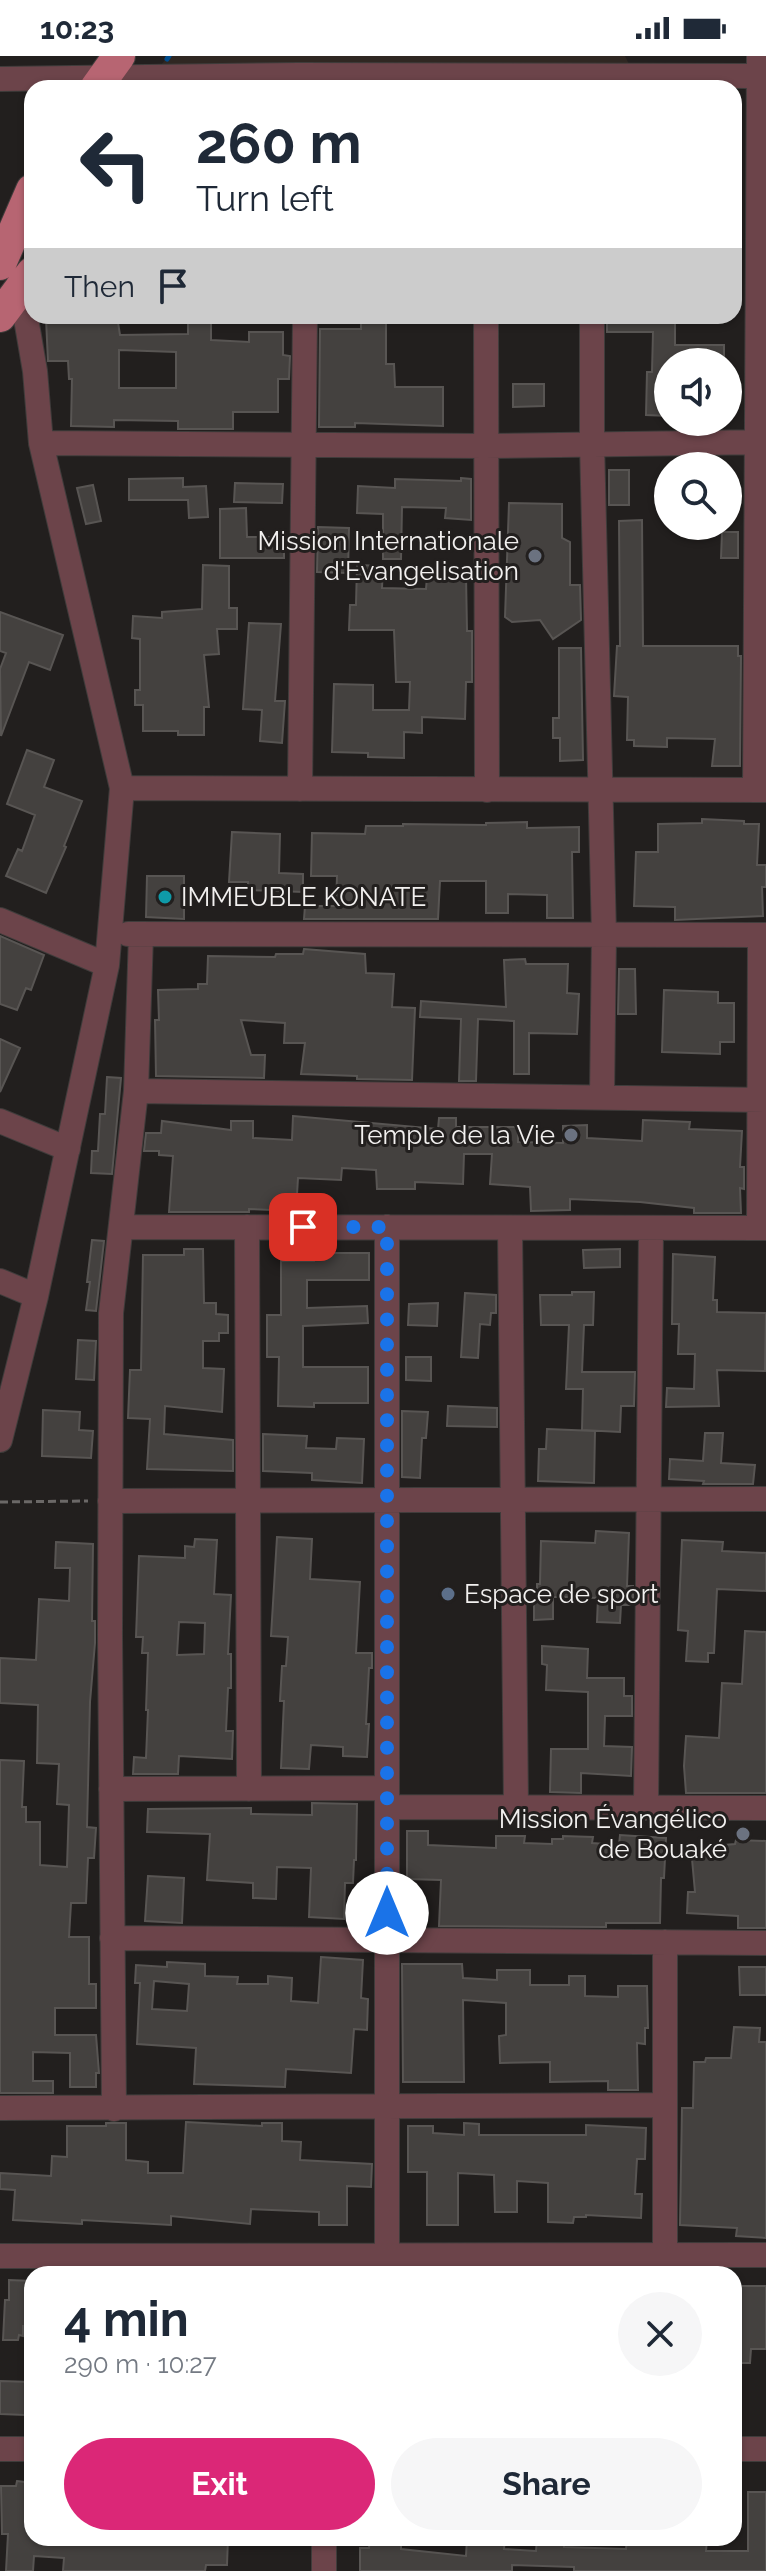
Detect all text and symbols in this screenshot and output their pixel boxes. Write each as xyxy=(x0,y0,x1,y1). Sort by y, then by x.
text: 10:23 xyxy=(40,11,114,46)
text: 260 m xyxy=(196,110,362,176)
icon: left xyxy=(64,112,168,216)
text: Turn left xyxy=(196,177,334,219)
icon: arrive xyxy=(151,264,195,308)
text: Then xyxy=(64,269,135,304)
map controls xyxy=(654,348,742,540)
button: sound xyxy=(654,348,742,436)
button: search xyxy=(654,452,742,540)
place label: Mission Internationale d'Evangelisation xyxy=(257,526,519,586)
marker: Mission Internationale d'Evangelisation xyxy=(526,547,544,565)
place label: IMMEUBLE KONATE xyxy=(181,882,426,912)
marker: IMMEUBLE KONATE xyxy=(156,888,174,906)
place label: Temple de la Vie xyxy=(354,1120,555,1150)
marker: Temple de la Vie xyxy=(562,1126,580,1144)
pin xyxy=(269,1193,337,1261)
icon: arrive xyxy=(281,1205,325,1249)
place label: Espace de sport xyxy=(464,1579,659,1609)
marker: Espace de sport xyxy=(439,1585,457,1603)
place label: Mission Évangélico de Bouaké xyxy=(499,1804,727,1864)
marker: Mission Évangélico de Bouaké xyxy=(734,1825,752,1843)
position arrow xyxy=(345,1871,429,1955)
text: 4 min xyxy=(64,2291,189,2347)
button: close xyxy=(618,2292,702,2376)
text: 290 m · 10:27 xyxy=(64,2349,217,2379)
button: Exit xyxy=(64,2438,375,2530)
button: Share xyxy=(391,2438,702,2530)

